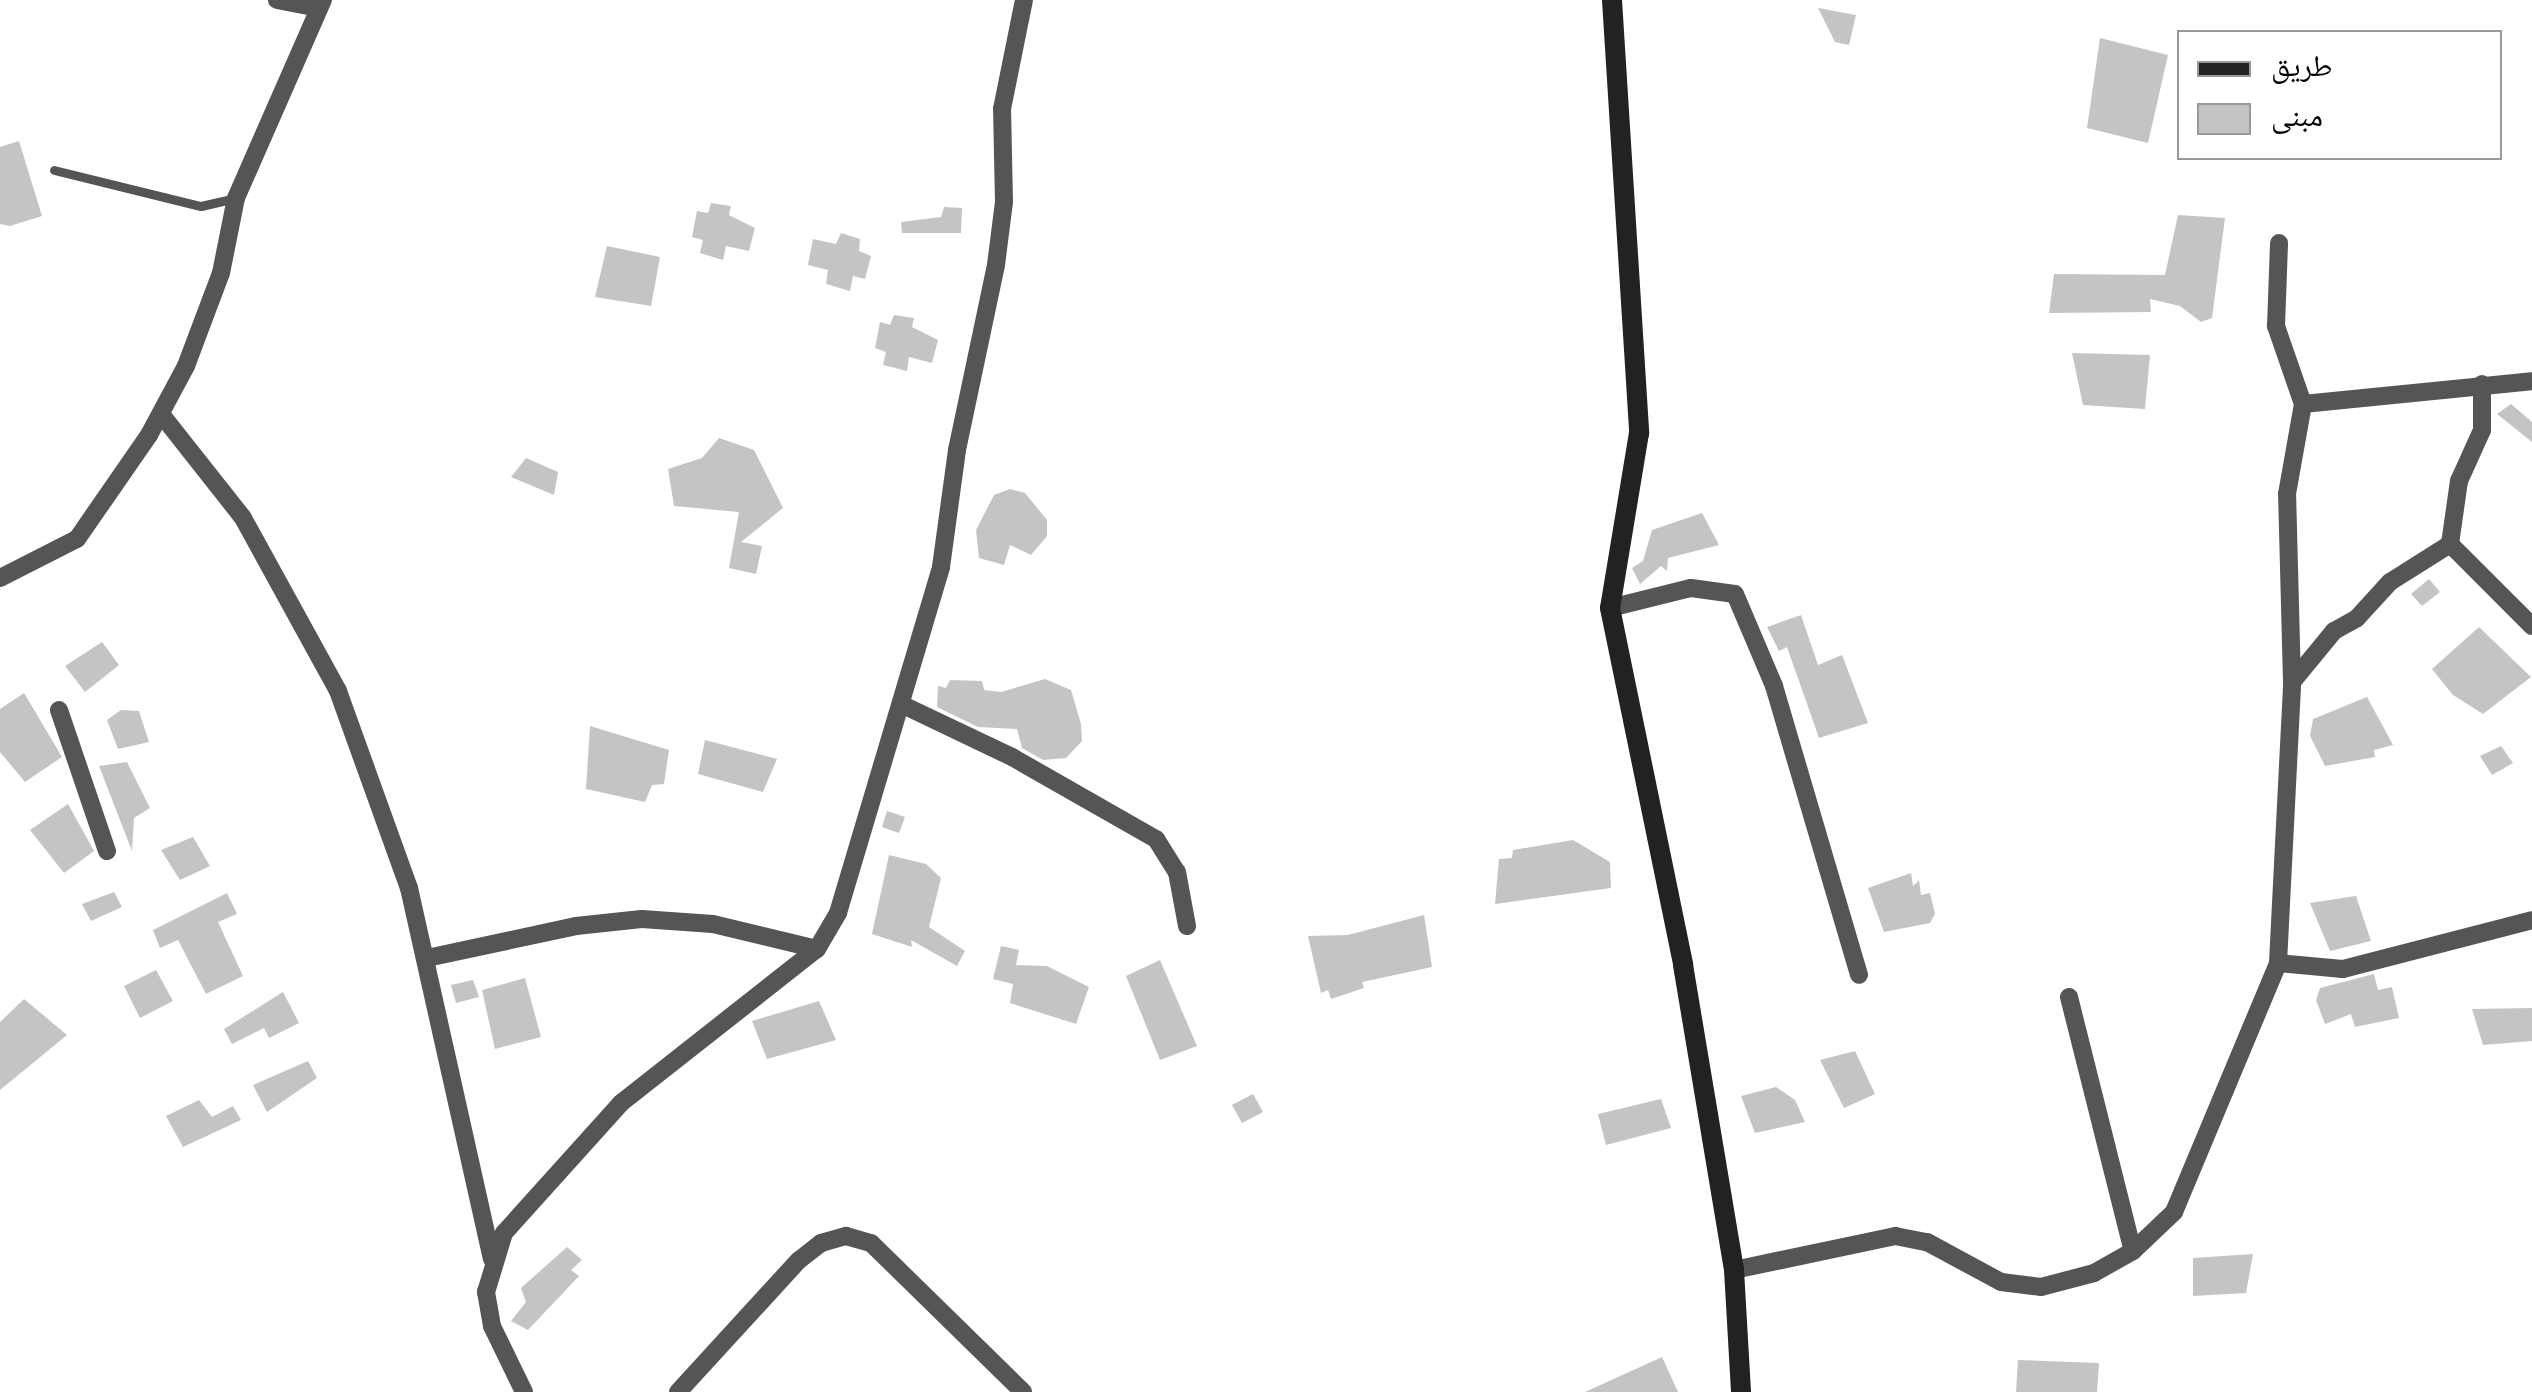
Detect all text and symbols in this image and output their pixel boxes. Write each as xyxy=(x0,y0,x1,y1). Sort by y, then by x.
legend xyxy=(2177,30,2502,160)
text: طريق xyxy=(2271,48,2332,82)
text: مبنى xyxy=(2271,98,2323,132)

